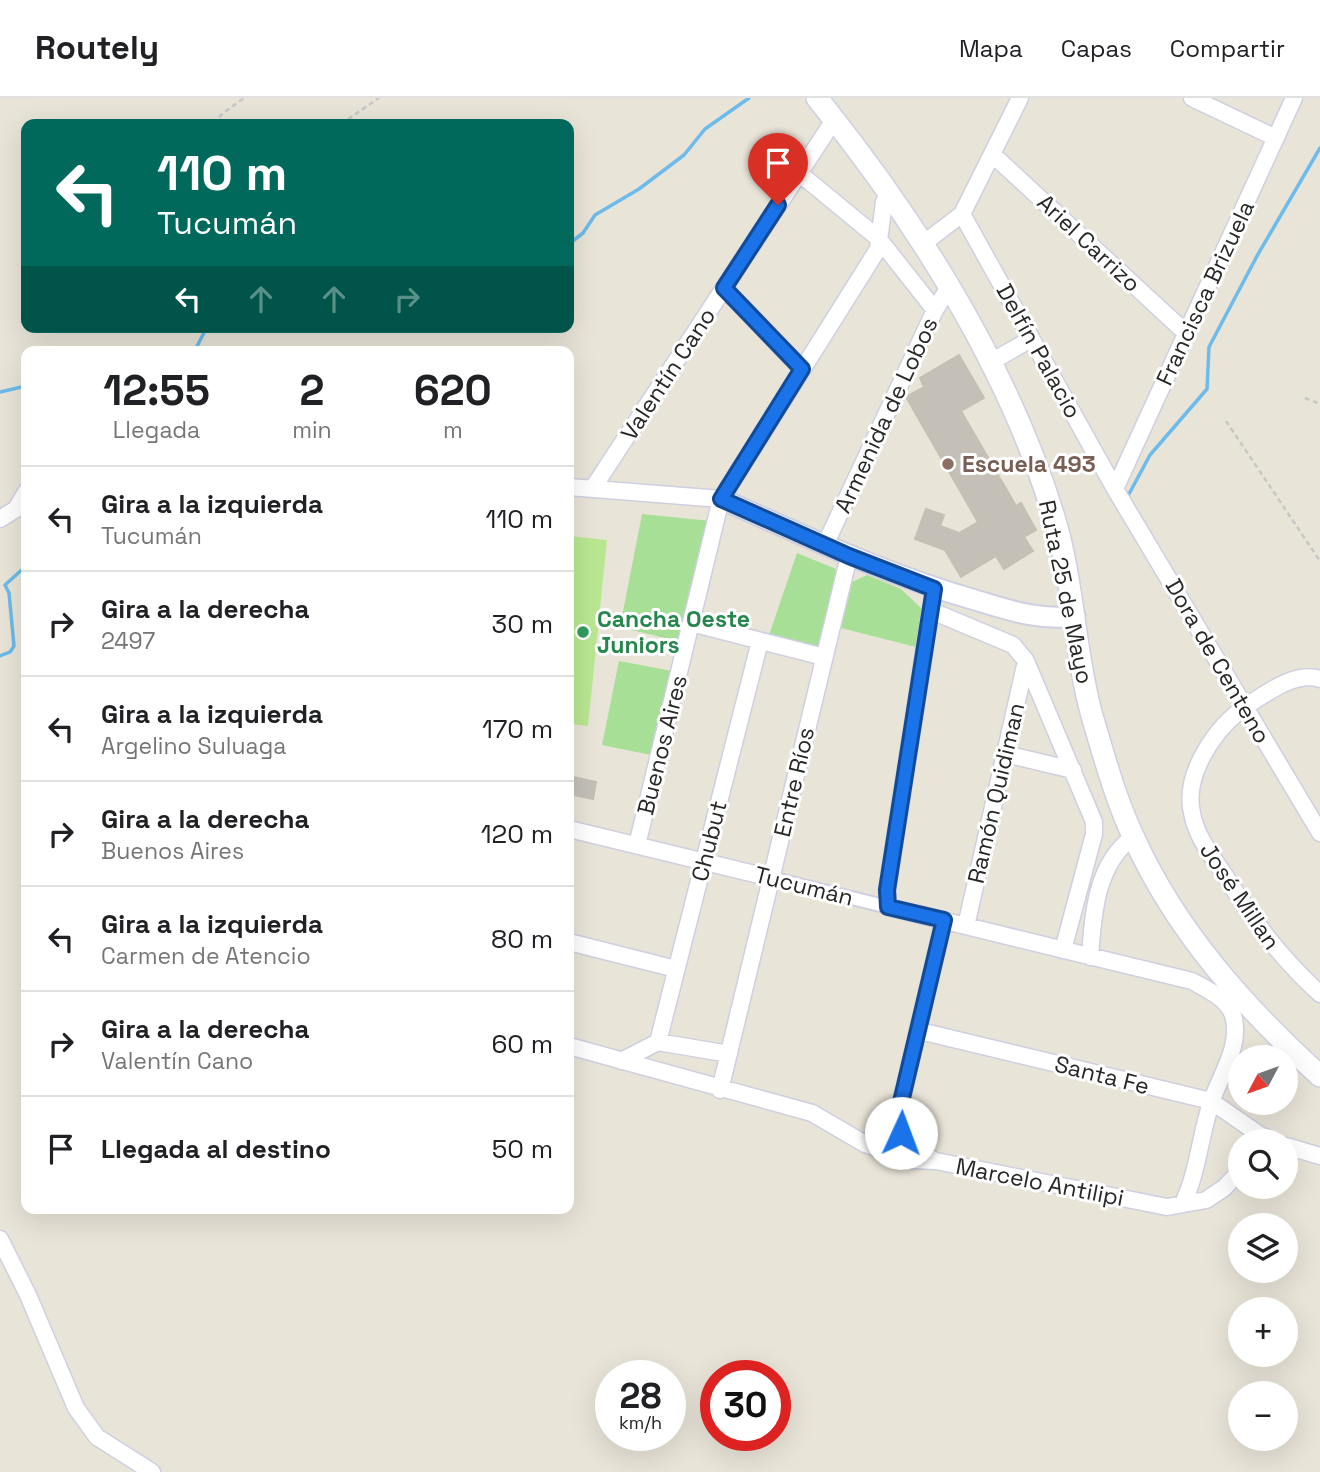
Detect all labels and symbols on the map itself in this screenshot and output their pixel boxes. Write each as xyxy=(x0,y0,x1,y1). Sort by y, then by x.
pin xyxy=(748,133,808,205)
street label: Ariel Carrizo xyxy=(1031,187,1147,299)
street label: Francisca Brizuela xyxy=(1149,196,1261,390)
street label: Delfín Palacio xyxy=(990,278,1088,424)
street label: Valentín Cano xyxy=(614,302,722,446)
street label: Armenida de Lobos xyxy=(828,312,944,518)
place label: Escuela 493 xyxy=(962,449,1096,479)
marker: Escuela 493 xyxy=(940,456,956,472)
street label: Ruta 25 de Mayo xyxy=(1032,497,1100,687)
street label: Dora de Centeno xyxy=(1159,573,1277,749)
place label: Cancha Oeste Juniors xyxy=(597,604,750,660)
marker: Cancha Oeste Juniors xyxy=(575,624,591,640)
street label: Buenos Aires xyxy=(630,672,694,818)
street label: Ramón Quidiman xyxy=(961,700,1031,886)
street label: Entre Ríos xyxy=(767,724,821,840)
street label: Chubut xyxy=(684,797,734,885)
street label: José Millan xyxy=(1193,837,1287,955)
street label: Tucumán xyxy=(751,859,857,913)
north arrow xyxy=(1228,1045,1298,1115)
street label: Santa Fe xyxy=(1051,1049,1153,1101)
position arrow xyxy=(864,1096,938,1170)
street label: Marcelo Antilipi xyxy=(954,1151,1126,1213)
speed limit sign: 30 xyxy=(700,1360,791,1451)

